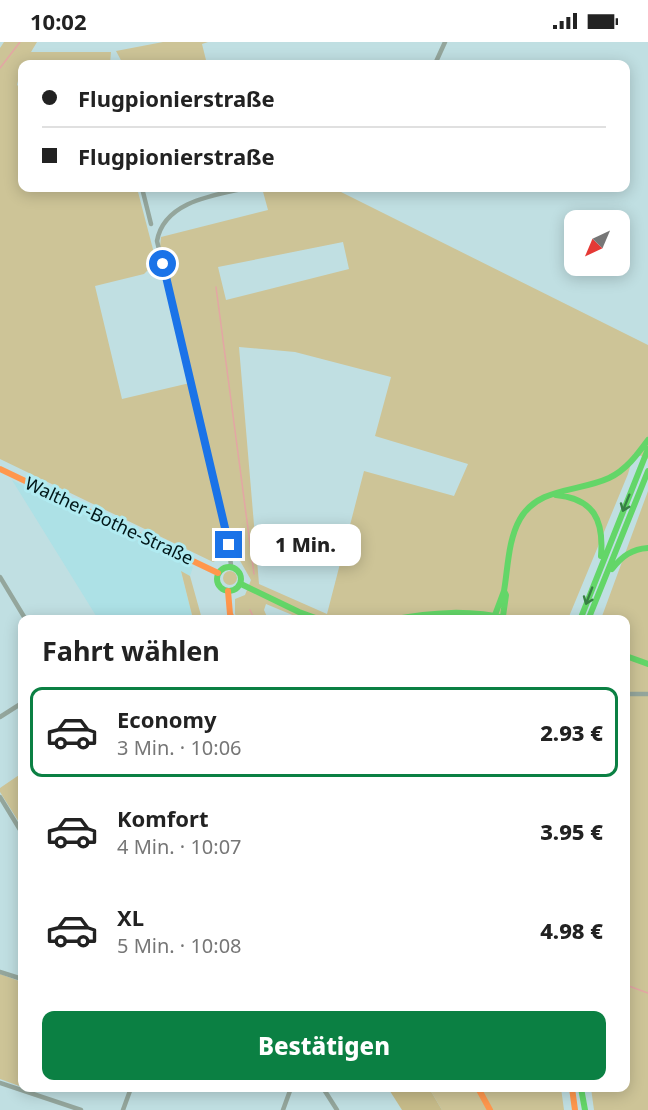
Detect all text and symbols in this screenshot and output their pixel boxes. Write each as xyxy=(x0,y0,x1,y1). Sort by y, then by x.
text: 10:02 xyxy=(30,6,87,36)
text: Flugpionierstraße xyxy=(78,83,275,113)
text: Flugpionierstraße xyxy=(78,141,275,171)
north arrow xyxy=(564,210,630,276)
map controls xyxy=(564,210,630,276)
route start xyxy=(149,250,176,277)
street label: Walther-Bothe-Straße xyxy=(21,470,198,570)
one-way arrow xyxy=(620,493,631,512)
callout: 1 Min. xyxy=(250,524,361,566)
route end xyxy=(215,531,242,558)
text: 1 Min. xyxy=(275,531,336,558)
one-way arrow xyxy=(582,586,593,604)
text: Fahrt wählen xyxy=(42,632,220,669)
text: Economy xyxy=(117,704,216,734)
icon: car xyxy=(45,705,99,759)
text: 2.93 € xyxy=(540,717,603,747)
text: 3 Min. · 10:06 xyxy=(117,734,242,761)
text: Komfort xyxy=(117,803,208,833)
icon: car xyxy=(45,804,99,858)
text: 3.95 € xyxy=(540,816,603,846)
text: 4 Min. · 10:07 xyxy=(117,833,242,860)
text: XL xyxy=(117,902,144,932)
icon: car xyxy=(45,903,99,957)
text: 4.98 € xyxy=(540,915,603,945)
text: 5 Min. · 10:08 xyxy=(117,932,242,959)
button: Bestätigen xyxy=(42,1011,606,1080)

